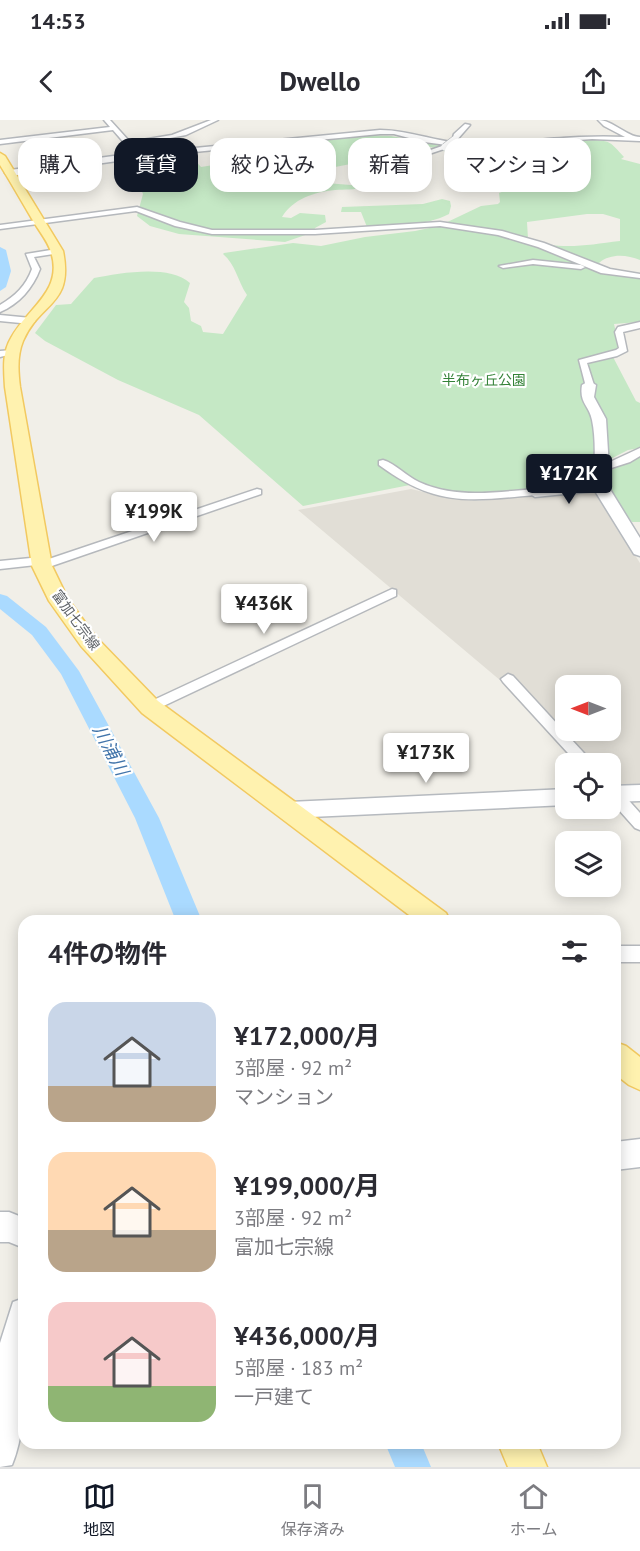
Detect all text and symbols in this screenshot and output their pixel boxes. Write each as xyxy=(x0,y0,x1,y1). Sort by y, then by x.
text: 14:53 xyxy=(30,7,86,35)
text: Dwello xyxy=(280,64,360,98)
icon: back xyxy=(30,65,63,98)
icon: share xyxy=(577,65,610,98)
chip: 購入 xyxy=(18,138,102,192)
chip: 賃貸 xyxy=(114,138,198,192)
chip: 絞り込み xyxy=(210,138,336,192)
chip: 新着 xyxy=(348,138,432,192)
chip: マンション xyxy=(444,138,591,192)
park label: 半布ヶ丘公園 xyxy=(442,371,526,389)
pin: ¥172K xyxy=(527,454,611,505)
text: ¥172K xyxy=(540,460,598,486)
pin: ¥199K xyxy=(112,492,196,543)
text: ¥199K xyxy=(125,498,183,524)
pin: ¥436K xyxy=(222,584,306,635)
street label: 富加七宗線 xyxy=(48,586,104,654)
text: ¥436K xyxy=(235,590,293,616)
north arrow xyxy=(555,675,621,741)
map controls xyxy=(555,675,621,897)
water label: 川浦川 xyxy=(88,721,135,781)
pin: ¥173K xyxy=(384,733,468,784)
text: ¥173K xyxy=(397,739,455,765)
button: locate xyxy=(555,753,621,819)
button: layers xyxy=(555,831,621,897)
icon: filters xyxy=(558,935,591,968)
text: 4件の物件 xyxy=(48,937,167,970)
text: ¥172,000/月 xyxy=(234,1019,380,1052)
icon: home xyxy=(96,1026,168,1098)
text: 3部屋 · 92 m² xyxy=(234,1055,352,1081)
text: マンション xyxy=(234,1084,334,1110)
text: ¥199,000/月 xyxy=(234,1169,380,1202)
icon: home xyxy=(96,1176,168,1248)
text: 3部屋 · 92 m² xyxy=(234,1205,352,1231)
text: 富加七宗線 xyxy=(234,1234,334,1260)
text: ¥436,000/月 xyxy=(234,1319,380,1352)
icon: home xyxy=(96,1326,168,1398)
text: 5部屋 · 183 m² xyxy=(234,1355,363,1381)
text: 一戸建て xyxy=(234,1384,314,1410)
tab: 地図 xyxy=(83,1480,116,1540)
tab: 保存済み xyxy=(281,1480,345,1540)
tab: ホーム xyxy=(510,1480,557,1540)

